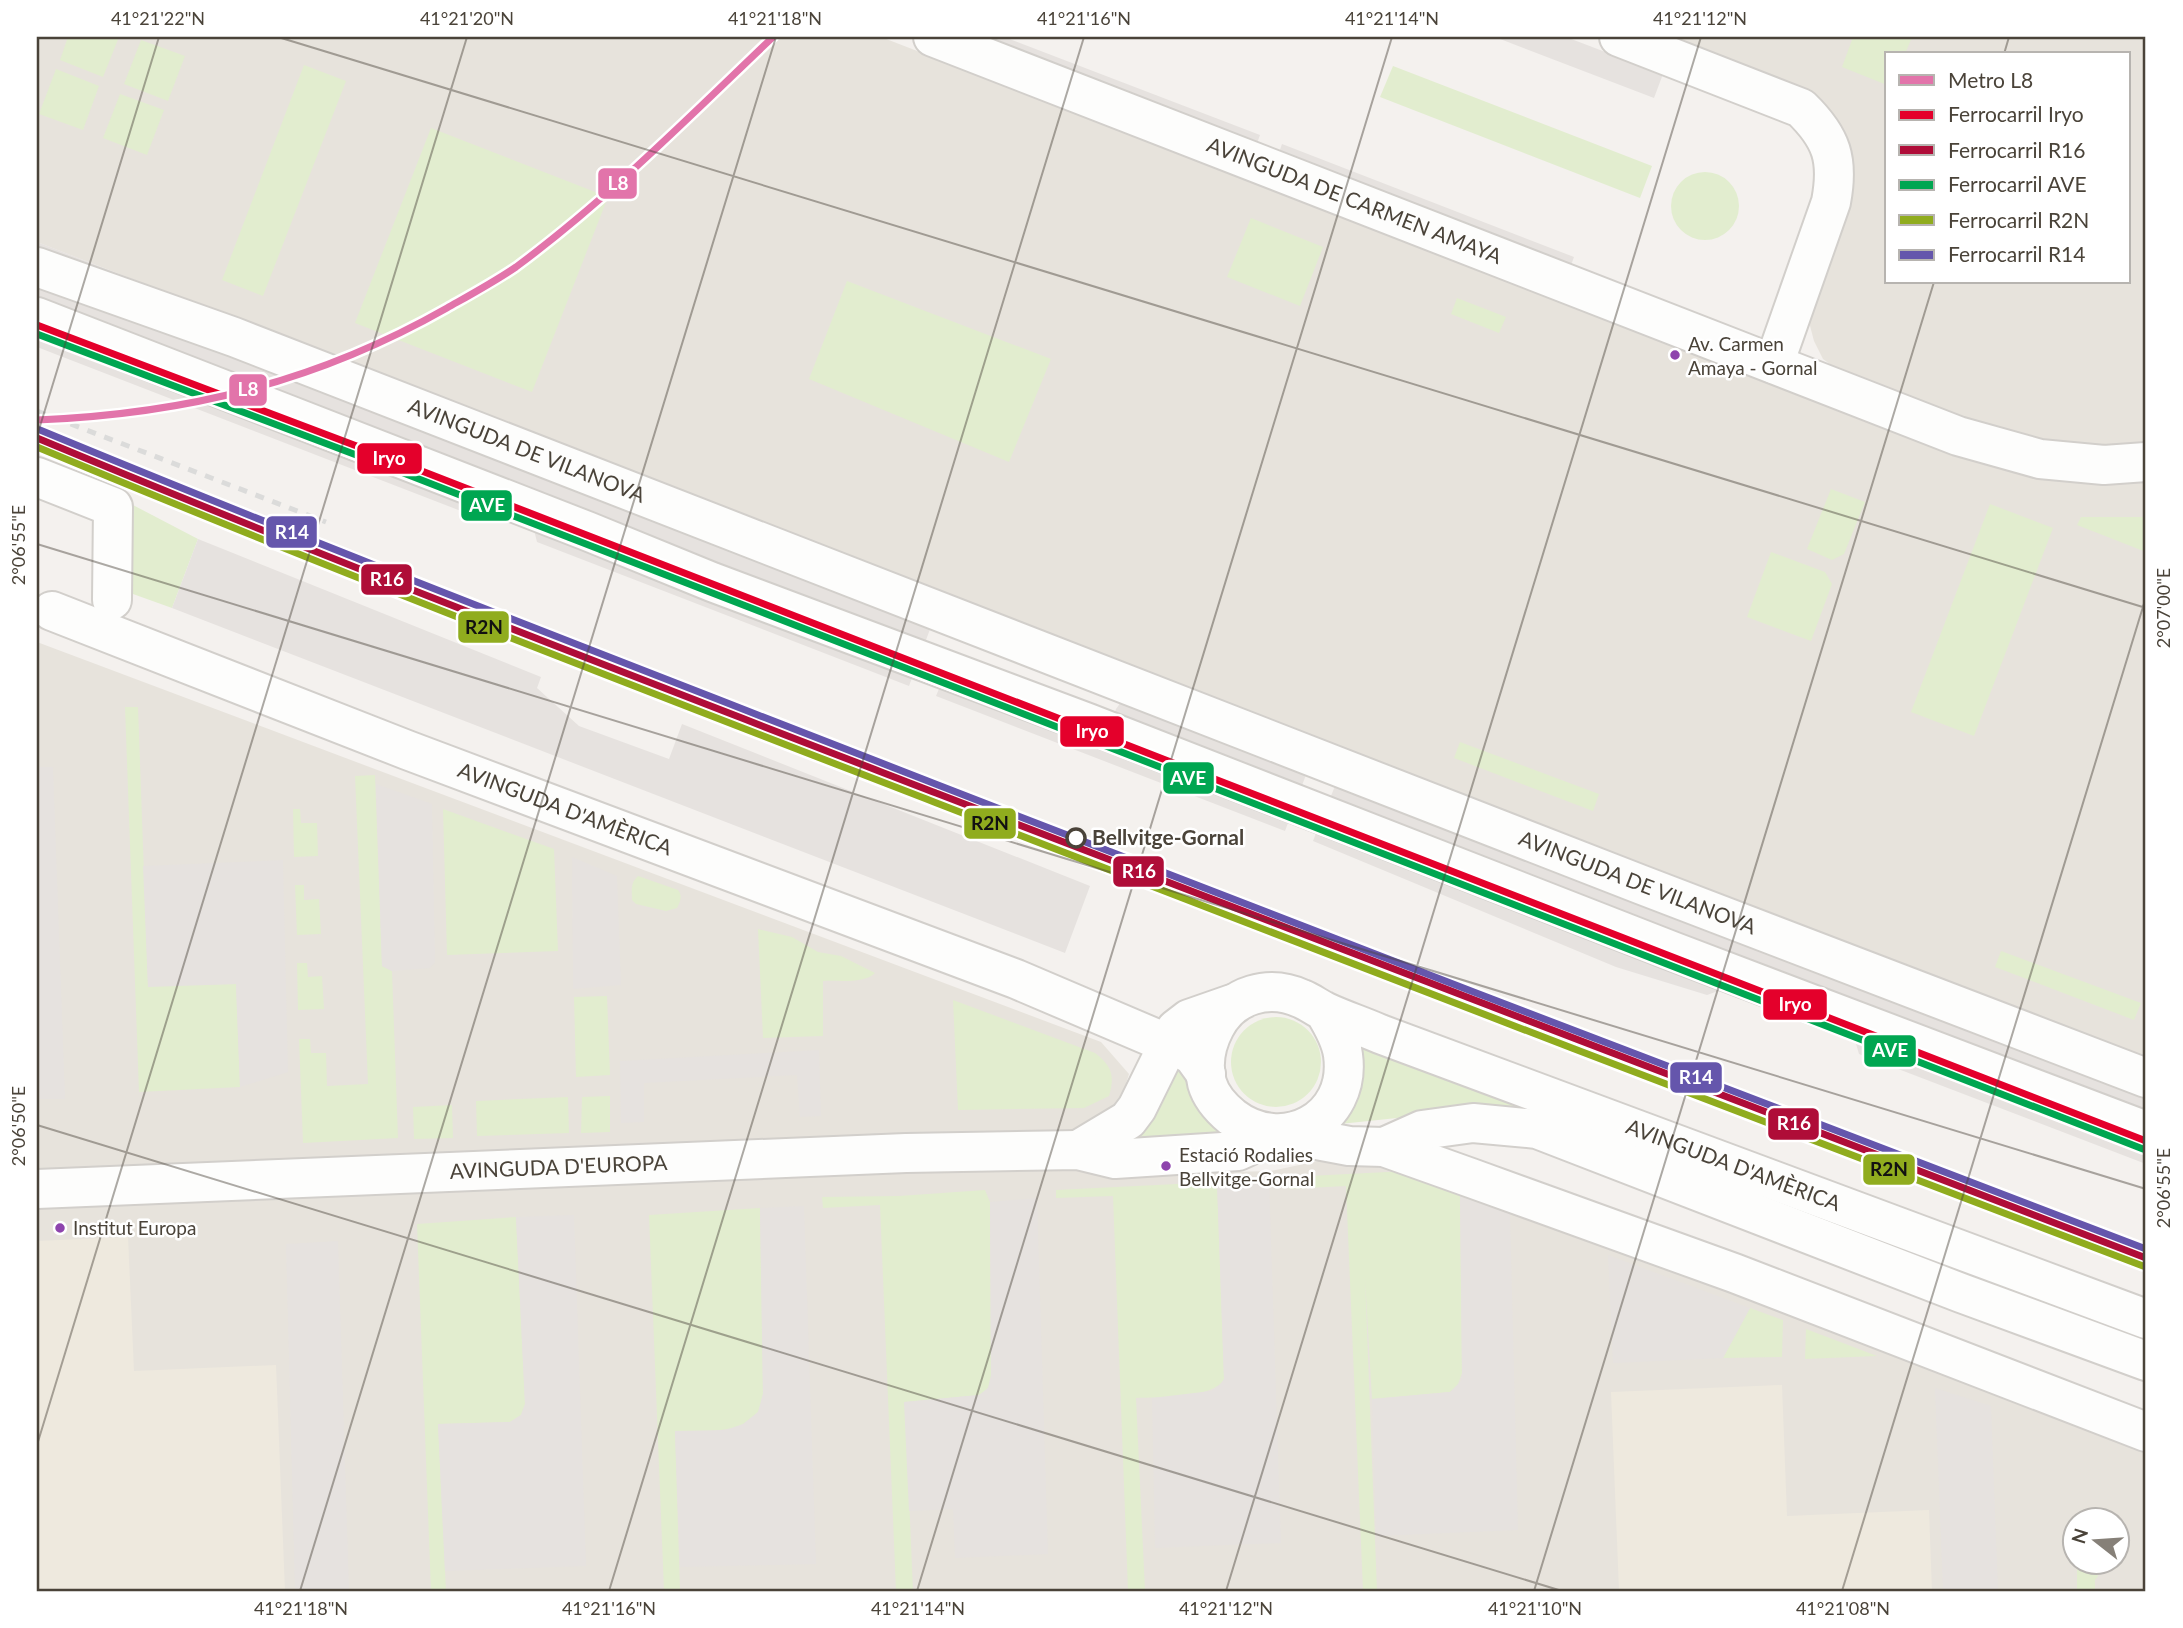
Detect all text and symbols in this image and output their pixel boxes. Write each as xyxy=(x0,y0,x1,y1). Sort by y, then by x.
text: 41°21'22"N xyxy=(111,7,205,29)
text: 41°21'20"N xyxy=(420,7,514,29)
text: 41°21'18"N xyxy=(728,7,822,29)
text: 41°21'16"N xyxy=(1037,7,1131,29)
text: 41°21'14"N xyxy=(1345,7,1439,29)
text: 41°21'12"N xyxy=(1653,7,1747,29)
legend xyxy=(1885,52,2130,284)
text: Metro L8 xyxy=(1948,67,2033,92)
text: Ferrocarril Iryo xyxy=(1948,101,2084,126)
street label: AVINGUDA DE CARMEN AMAYA xyxy=(1204,131,1506,268)
text: Ferrocarril R16 xyxy=(1948,137,2085,162)
line badge: L8 xyxy=(597,167,638,200)
text: L8 xyxy=(608,171,628,194)
text: Ferrocarril AVE xyxy=(1948,171,2087,196)
text: Ferrocarril R2N xyxy=(1948,207,2089,232)
text: Ferrocarril R14 xyxy=(1948,241,2085,266)
place label: Av. Carmen Amaya - Gornal xyxy=(1688,332,1818,379)
marker: Av. Carmen Amaya - Gornal xyxy=(1668,348,1682,362)
line badge: L8 xyxy=(228,373,268,407)
text: L8 xyxy=(238,377,258,400)
street label: AVINGUDA DE VILANOVA xyxy=(405,392,650,507)
line badge: Iryo xyxy=(356,442,423,475)
text: Iryo xyxy=(372,446,406,469)
line badge: AVE xyxy=(460,489,513,522)
text: AVE xyxy=(468,493,505,516)
text: 2°06'55"E xyxy=(7,505,29,585)
line badge: R14 xyxy=(265,515,318,549)
text: R14 xyxy=(275,520,309,543)
line badge: R16 xyxy=(360,563,413,596)
text: R16 xyxy=(370,567,404,590)
text: 2°07'00"E xyxy=(2152,568,2174,648)
line badge: R2N xyxy=(457,610,510,644)
text: R2N xyxy=(465,615,503,638)
line badge: Iryo xyxy=(1059,715,1125,748)
text: Iryo xyxy=(1075,719,1109,742)
street label: AVINGUDA D'AMÈRICA xyxy=(455,756,677,860)
line badge: AVE xyxy=(1162,761,1215,795)
text: AVE xyxy=(1169,766,1206,789)
line badge: R2N xyxy=(963,807,1017,840)
text: R2N xyxy=(971,811,1009,834)
place label: Bellvitge-Gornal xyxy=(1092,824,1244,849)
street label: AVINGUDA DE VILANOVA xyxy=(1516,824,1761,939)
marker: Bellvitge-Gornal xyxy=(1066,828,1086,848)
line badge: R16 xyxy=(1112,855,1165,888)
text: R16 xyxy=(1122,859,1156,882)
line badge: Iryo xyxy=(1762,988,1828,1021)
text: Iryo xyxy=(1778,992,1812,1015)
line badge: AVE xyxy=(1863,1034,1917,1068)
text: AVE xyxy=(1871,1038,1908,1061)
line badge: R14 xyxy=(1669,1061,1723,1094)
text: R14 xyxy=(1679,1065,1713,1088)
text: 2°06'50"E xyxy=(7,1086,29,1166)
line badge: R16 xyxy=(1767,1107,1820,1141)
text: R16 xyxy=(1777,1111,1811,1134)
street label: AVINGUDA D'AMÈRICA xyxy=(1623,1113,1845,1216)
place label: Estació Rodalies Bellvitge-Gornal xyxy=(1179,1143,1314,1190)
text: 2°06'55"E xyxy=(2152,1148,2174,1228)
street label: AVINGUDA D'EUROPA xyxy=(449,1149,669,1183)
line badge: R2N xyxy=(1862,1153,1916,1186)
text: R2N xyxy=(1870,1157,1908,1180)
marker: Estació Rodalies Bellvitge-Gornal xyxy=(1159,1159,1173,1173)
place label: Institut Europa xyxy=(73,1216,196,1239)
marker: Institut Europa xyxy=(53,1221,67,1235)
north arrow xyxy=(2060,1506,2130,1576)
text: N xyxy=(2066,1526,2092,1546)
text: 41°21'18"N xyxy=(254,1597,348,1619)
text: 41°21'16"N xyxy=(562,1597,656,1619)
text: 41°21'14"N xyxy=(871,1597,965,1619)
text: 41°21'12"N xyxy=(1179,1597,1273,1619)
text: 41°21'10"N xyxy=(1488,1597,1582,1619)
text: 41°21'08"N xyxy=(1796,1597,1890,1619)

